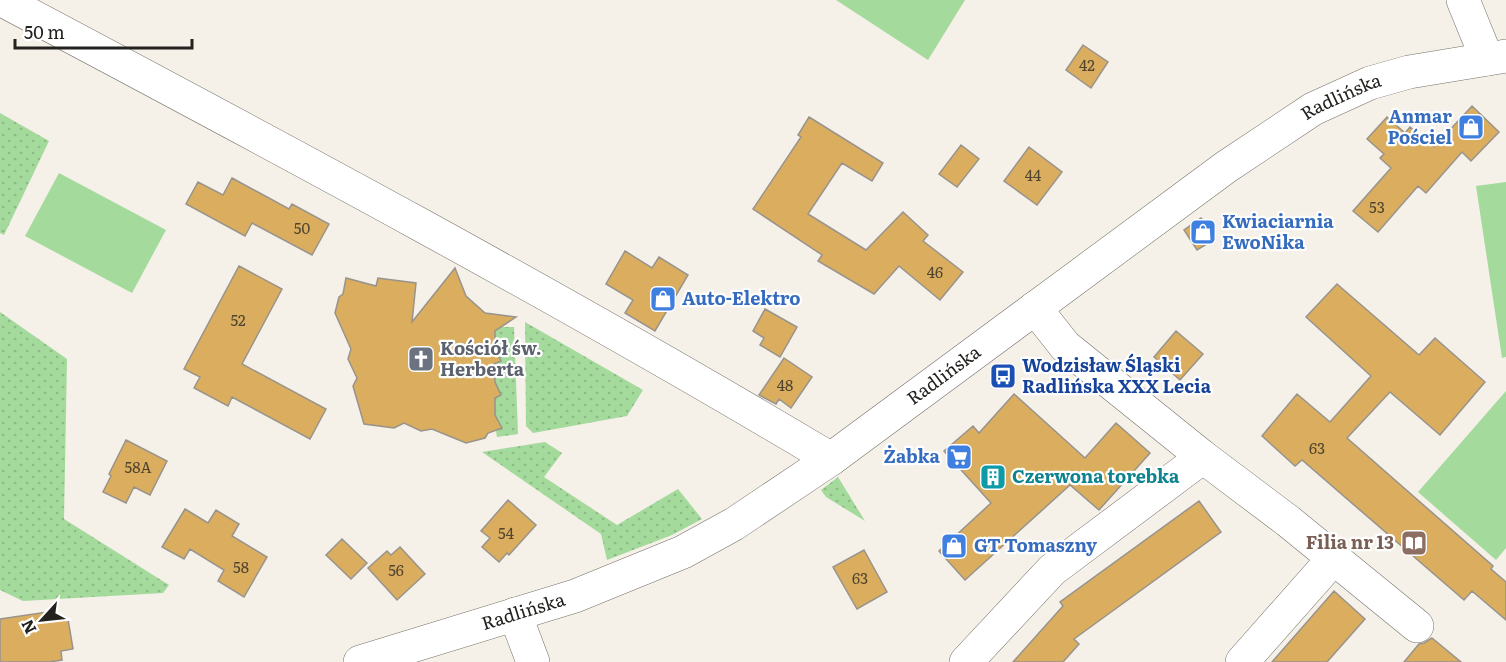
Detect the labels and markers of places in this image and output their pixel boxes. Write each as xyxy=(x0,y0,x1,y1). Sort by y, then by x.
place label: Anmar Pościel xyxy=(1387,102,1452,150)
shop icon: Anmar Pościel xyxy=(1456,112,1486,142)
place label: Kwiaciarnia EwoNika xyxy=(1222,207,1334,255)
shop icon: Kwiaciarnia EwoNika xyxy=(1188,217,1218,247)
shop icon: Auto-Elektro xyxy=(648,284,678,314)
place label: Auto-Elektro xyxy=(682,284,801,311)
place label: Kościół św. Herberta xyxy=(440,334,542,382)
church icon: Kościół św. Herberta xyxy=(406,344,436,374)
place label: Wodzisław Śląski Radlińska XXX Lecia xyxy=(1022,351,1212,399)
bus stop icon: Wodzisław Śląski Radlińska XXX Lecia xyxy=(988,361,1018,391)
place label: Żabka xyxy=(884,442,941,469)
supermarket icon: Żabka xyxy=(944,442,974,472)
building icon: Czerwona torebka xyxy=(978,462,1008,492)
place label: Czerwona torebka xyxy=(1012,462,1180,489)
place label: Filia nr 13 xyxy=(1306,528,1394,555)
library icon: Filia nr 13 xyxy=(1399,528,1429,558)
shop icon: GT Tomaszny xyxy=(939,531,969,561)
place label: GT Tomaszny xyxy=(974,531,1097,558)

